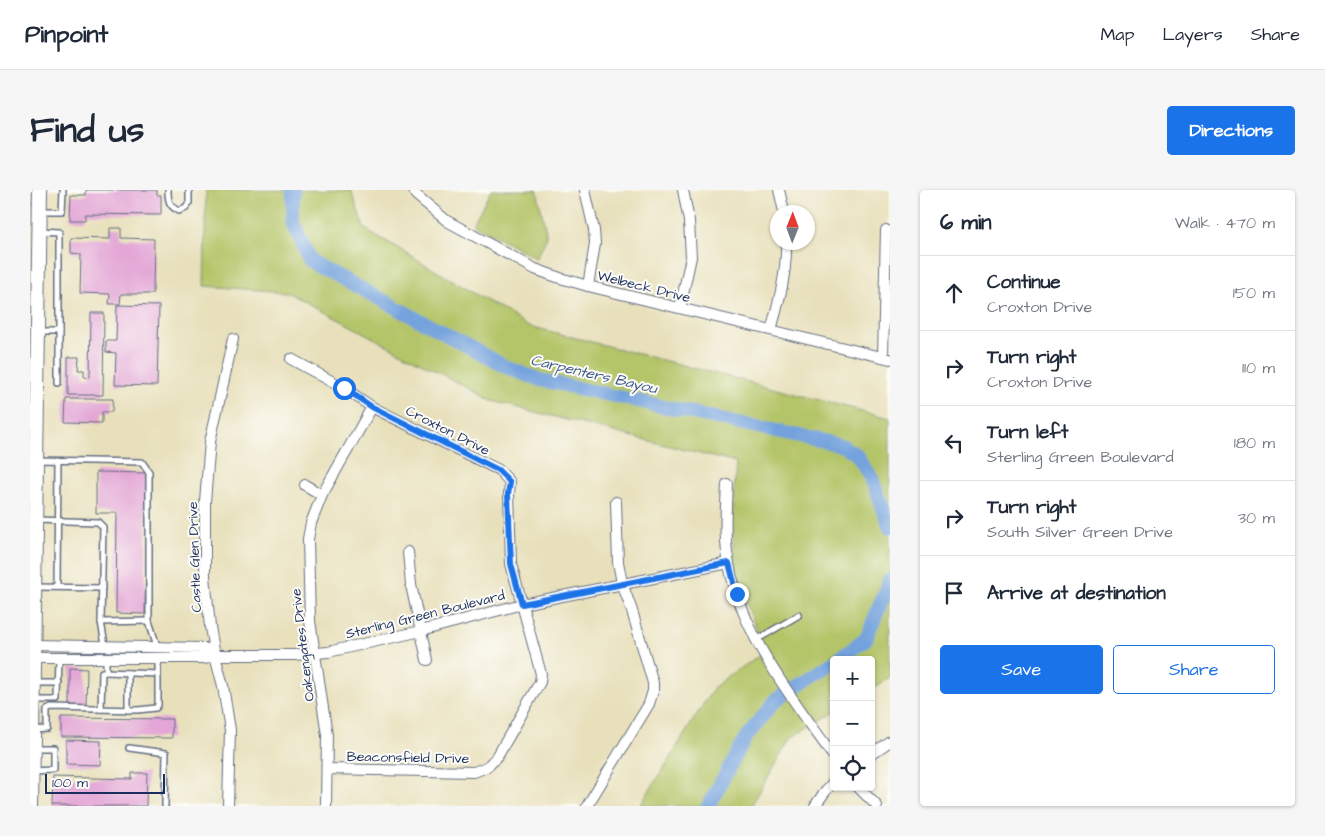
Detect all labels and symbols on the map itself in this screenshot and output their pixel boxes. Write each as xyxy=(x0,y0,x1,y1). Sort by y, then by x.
north arrow xyxy=(770,205,815,250)
street label: Welbeck Drive xyxy=(595,266,693,308)
water label: Carpenters Bayou xyxy=(528,350,660,401)
route start xyxy=(333,377,356,400)
street label: Croxton Drive xyxy=(402,401,493,461)
street label: Castle Glen Drive xyxy=(183,501,207,613)
route end xyxy=(726,583,749,606)
street label: Sterling Green Boulevard xyxy=(344,586,507,644)
street label: Oakengates Drive xyxy=(286,587,320,702)
street label: Beaconsfield Drive xyxy=(347,747,470,769)
scale bar xyxy=(45,771,165,794)

